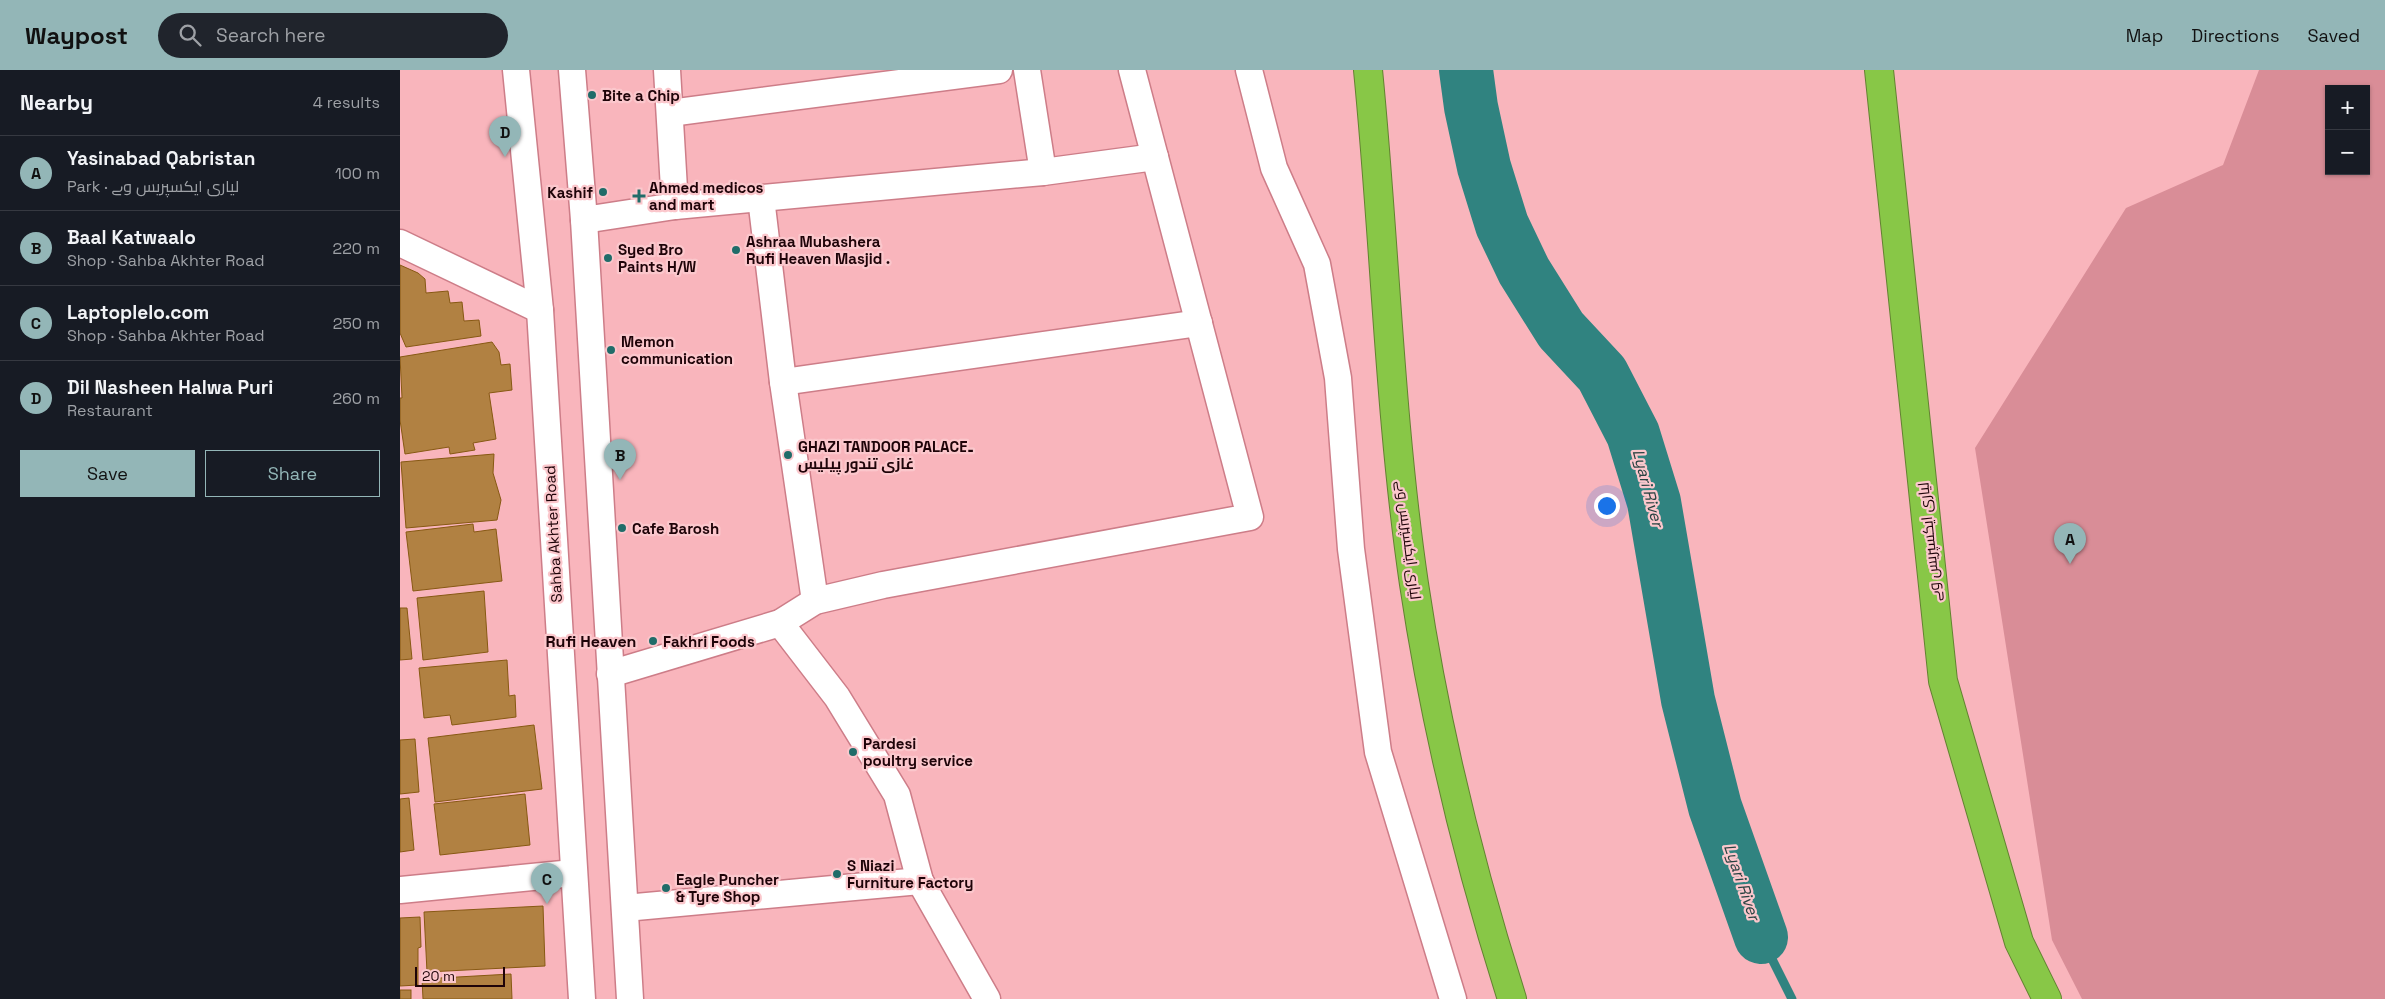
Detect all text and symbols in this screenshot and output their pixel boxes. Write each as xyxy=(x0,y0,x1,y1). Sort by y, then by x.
search box xyxy=(158,13,508,58)
text: Waypost xyxy=(25,20,128,51)
icon: search xyxy=(176,21,204,49)
text: Search here xyxy=(216,23,326,48)
text: Map xyxy=(2126,24,2163,47)
text: Directions xyxy=(2191,24,2280,47)
text: Saved xyxy=(2308,24,2360,47)
map controls xyxy=(2325,85,2370,175)
button: + xyxy=(2325,85,2370,130)
place label: Bite a Chip xyxy=(602,86,680,105)
text: Nearby xyxy=(20,89,93,116)
marker: Bite a Chip xyxy=(586,89,598,101)
text: 4 results xyxy=(313,92,380,113)
pin: D xyxy=(489,116,521,157)
button: − xyxy=(2325,130,2370,175)
text: Yasinabad Qabristan xyxy=(67,146,255,171)
text: A xyxy=(31,163,41,184)
text: 100 m xyxy=(335,163,380,184)
text: Park · لیاری ایکسپریس وے xyxy=(67,176,239,197)
place label: Ahmed medicos and mart xyxy=(649,178,764,214)
place label: Kashif xyxy=(547,183,593,202)
marker: Kashif xyxy=(597,186,609,198)
marker: Ahmed medicos and mart xyxy=(633,190,645,202)
text: Baal Katwaalo xyxy=(67,225,196,250)
place label: Ashraa Mubashera Rufi Heaven Masjid . xyxy=(746,232,890,268)
text: B xyxy=(31,238,41,259)
text: 220 m xyxy=(333,238,380,259)
place label: Syed Bro Paints H/W xyxy=(618,240,697,276)
marker: Ashraa Mubashera Rufi Heaven Masjid . xyxy=(730,244,742,256)
text: Shop · Sahba Akhter Road xyxy=(67,250,264,271)
marker: Syed Bro Paints H/W xyxy=(602,252,614,264)
text: Laptoplelo.com xyxy=(67,300,209,325)
text: C xyxy=(31,313,41,334)
text: 250 m xyxy=(333,313,380,334)
text: Shop · Sahba Akhter Road xyxy=(67,325,264,346)
place label: Memon communication xyxy=(621,332,733,368)
marker: Memon communication xyxy=(605,344,617,356)
text: Dil Nasheen Halwa Puri xyxy=(67,375,273,400)
text: D xyxy=(31,388,41,409)
text: 260 m xyxy=(332,388,380,409)
text: Restaurant xyxy=(67,400,153,421)
place label: GHAZI TANDOOR PALACE۔ غازی تندور پیلیس xyxy=(798,437,974,475)
pin: B xyxy=(604,439,636,480)
water label: Lyari River xyxy=(1628,447,1669,531)
marker: GHAZI TANDOOR PALACE۔ غازی تندور پیلیس xyxy=(782,449,794,461)
button: Save xyxy=(20,450,195,497)
button: Share xyxy=(205,450,380,497)
street label: Sahba Akhter Road xyxy=(540,465,566,603)
street label: لیاری ایکسپریس وے xyxy=(1391,479,1426,601)
street label: لیاری ایکسپریس وے xyxy=(1913,481,1946,602)
your location xyxy=(1594,493,1620,519)
place label: Cafe Barosh xyxy=(632,519,719,538)
marker: Cafe Barosh xyxy=(616,522,628,534)
pin: A xyxy=(2054,523,2086,564)
district label: Rufi Heaven xyxy=(546,631,636,652)
place label: Fakhri Foods xyxy=(663,632,755,651)
marker: Fakhri Foods xyxy=(647,635,659,647)
place label: Pardesi poultry service xyxy=(863,734,973,770)
marker: Pardesi poultry service xyxy=(847,746,859,758)
water label: Lyari River xyxy=(1719,841,1766,925)
place label: S Niazi Furniture Factory xyxy=(847,856,974,892)
pin: C xyxy=(531,863,563,904)
marker: S Niazi Furniture Factory xyxy=(831,868,843,880)
place label: Eagle Puncher & Tyre Shop xyxy=(676,870,779,906)
marker: Eagle Puncher & Tyre Shop xyxy=(660,882,672,894)
scale bar xyxy=(415,964,505,987)
text: 20 m xyxy=(422,967,455,985)

